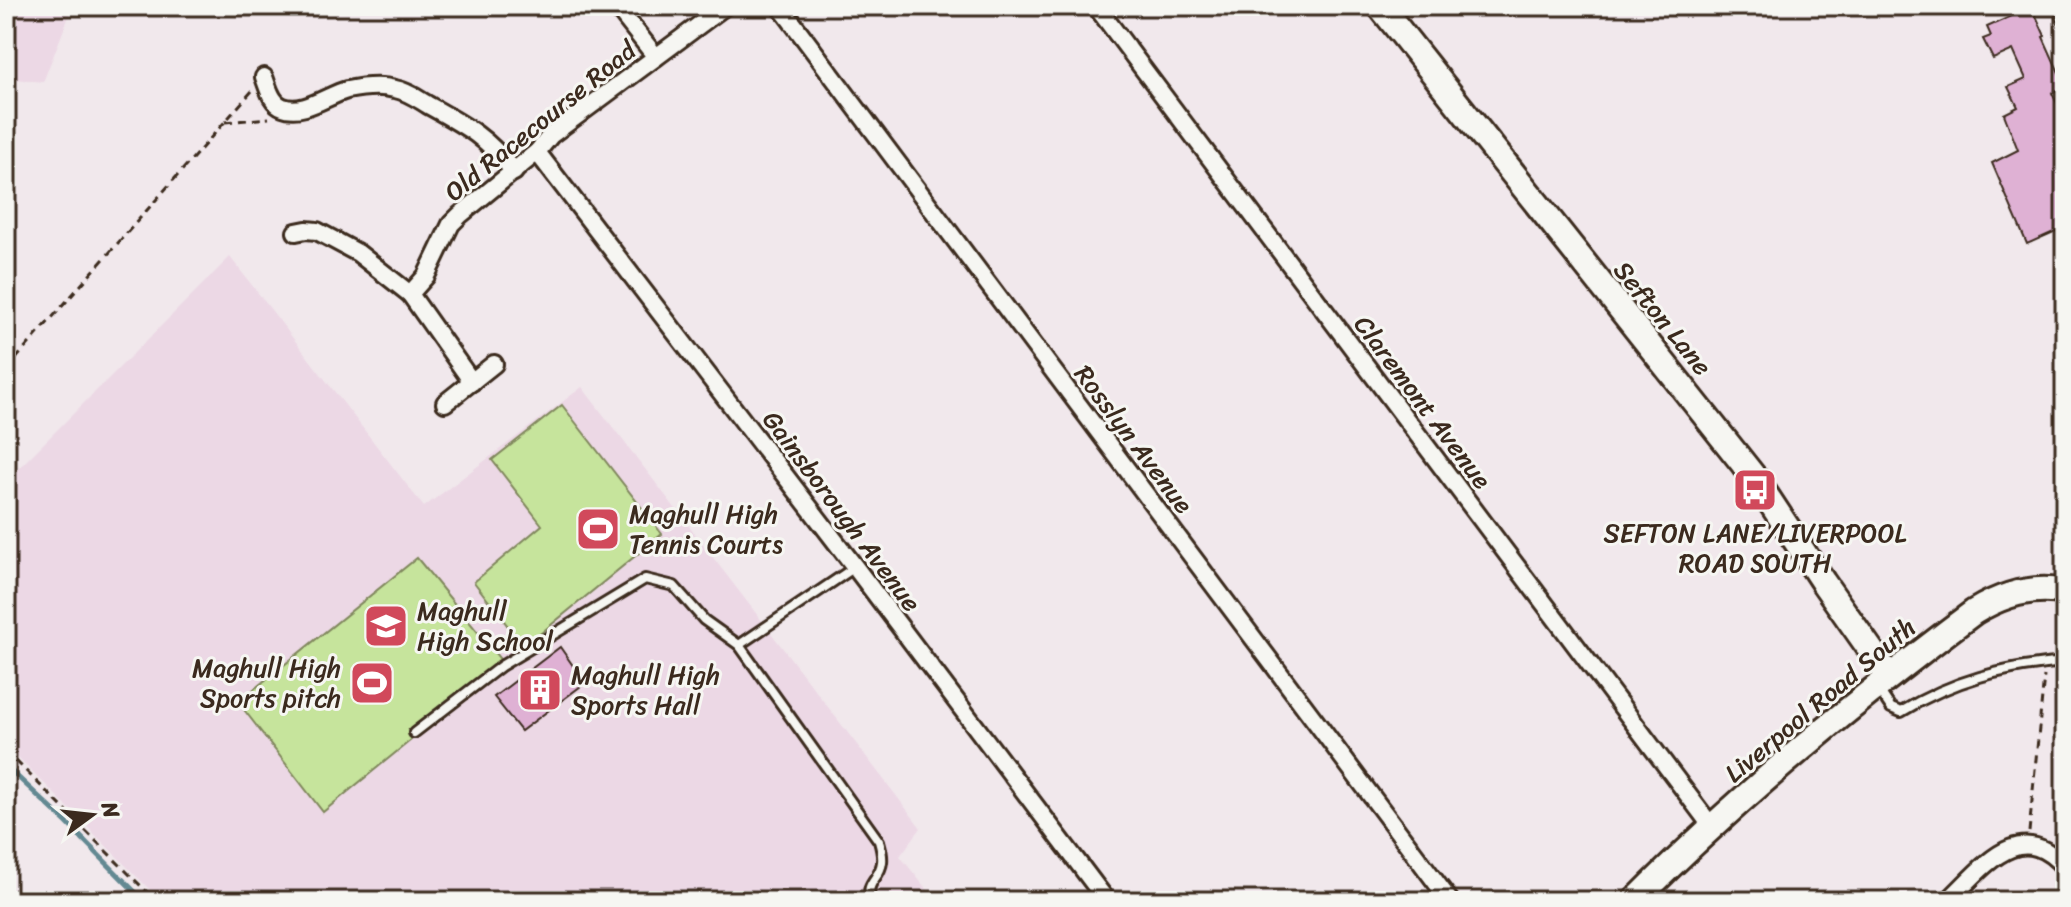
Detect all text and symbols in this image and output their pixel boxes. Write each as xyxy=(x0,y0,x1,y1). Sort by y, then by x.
street label: Old Racecourse Road xyxy=(434,27,648,213)
street label: Sefton Lane xyxy=(1602,250,1724,386)
street label: Claremont Avenue xyxy=(1342,305,1504,500)
street label: Rosslyn Avenue xyxy=(1062,354,1206,524)
street label: Gainsborough Avenue xyxy=(750,400,934,622)
bus stop icon: SEFTON LANE/LIVERPOOL ROAD SOUTH xyxy=(1731,466,1779,514)
place label: Maghull High Tennis Courts xyxy=(629,491,783,567)
sports icon: Maghull High Tennis Courts xyxy=(574,505,622,553)
place label: SEFTON LANE/LIVERPOOL ROAD SOUTH xyxy=(1603,510,1907,586)
place label: Maghull High School xyxy=(417,588,553,664)
school or university icon: Maghull High School xyxy=(362,602,410,650)
street label: Liverpool Road South xyxy=(1714,605,1926,795)
place label: Maghull High Sports pitch xyxy=(192,645,341,721)
place label: Maghull High Sports Hall xyxy=(571,652,720,728)
sports icon: Maghull High Sports pitch xyxy=(348,659,396,707)
building icon: Maghull High Sports Hall xyxy=(516,666,564,714)
north arrow xyxy=(52,775,132,855)
text: N xyxy=(90,797,132,823)

